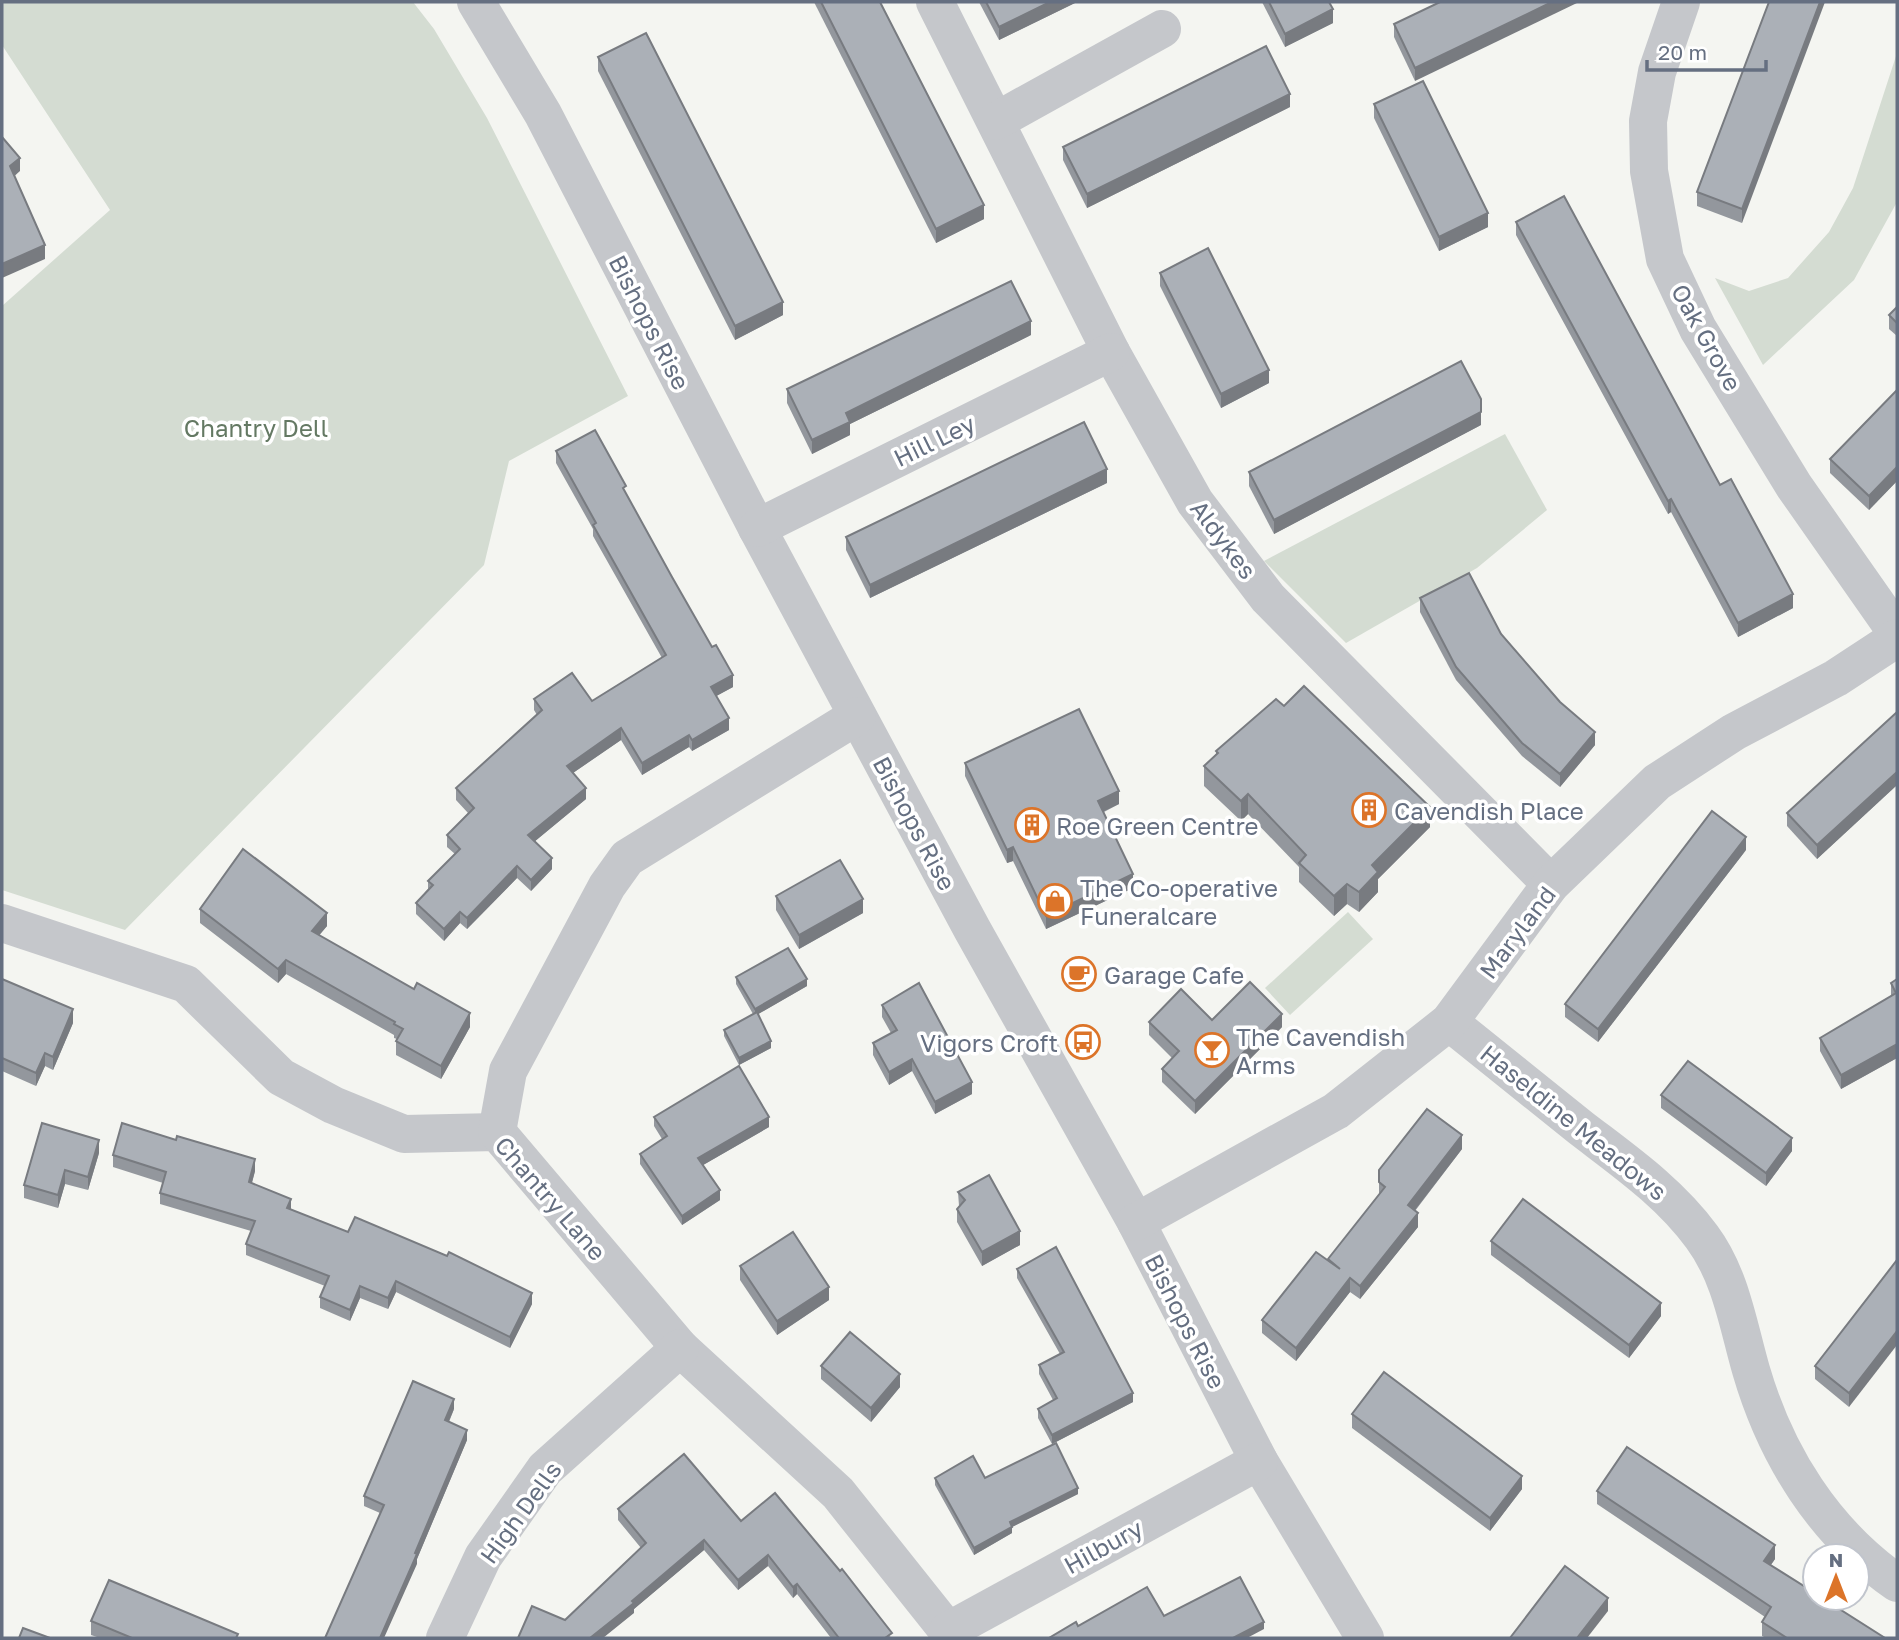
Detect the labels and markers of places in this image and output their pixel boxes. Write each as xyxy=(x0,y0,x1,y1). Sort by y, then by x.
building icon: Cavendish Place xyxy=(1350,791,1388,829)
place label: Cavendish Place xyxy=(1394,796,1584,825)
building icon: Roe Green Centre xyxy=(1013,806,1051,844)
place label: Roe Green Centre xyxy=(1056,811,1258,840)
place label: The Co-operative Funeralcare xyxy=(1080,873,1278,930)
shop icon: The Co-operative Funeralcare xyxy=(1036,882,1074,920)
cafe icon: Garage Cafe xyxy=(1060,955,1098,993)
place label: Garage Cafe xyxy=(1104,960,1244,989)
place label: The Cavendish Arms xyxy=(1236,1022,1405,1079)
bus stop icon: Vigors Croft xyxy=(1064,1023,1102,1061)
place label: Vigors Croft xyxy=(920,1028,1058,1057)
bar icon: The Cavendish Arms xyxy=(1193,1031,1231,1069)

